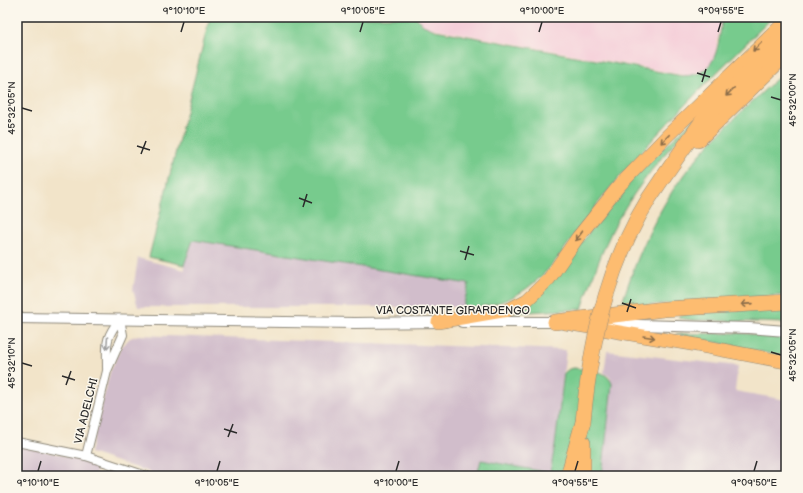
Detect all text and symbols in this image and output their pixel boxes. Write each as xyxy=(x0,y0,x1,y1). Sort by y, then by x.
text: 9°10'10"E xyxy=(163,5,206,17)
text: 9°10'05"E xyxy=(341,5,386,17)
text: 9°10'00"E xyxy=(520,5,565,17)
text: 9°09'55"E xyxy=(698,5,744,17)
one-way arrow xyxy=(752,42,762,52)
text: 45°32'00"N xyxy=(787,73,799,127)
text: 45°32'05"N xyxy=(6,81,18,135)
one-way arrow xyxy=(725,87,735,97)
one-way arrow xyxy=(660,134,670,144)
one-way arrow xyxy=(575,231,583,242)
one-way arrow xyxy=(741,301,754,308)
street label: VIA COSTANTE GIRARDENGO xyxy=(376,304,530,317)
text: 45°32'05"N xyxy=(787,328,799,382)
one-way arrow xyxy=(642,333,655,341)
one-way arrow xyxy=(104,336,111,349)
text: 45°32'10"N xyxy=(6,337,18,389)
street label: VIA ADELCHI xyxy=(72,376,101,445)
text: 9°10'10"E xyxy=(17,477,60,489)
text: 9°10'05"E xyxy=(195,477,240,489)
text: 9°10'00"E xyxy=(374,477,419,489)
text: 9°09'55"E xyxy=(552,477,598,489)
text: 9°09'50"E xyxy=(731,477,778,489)

